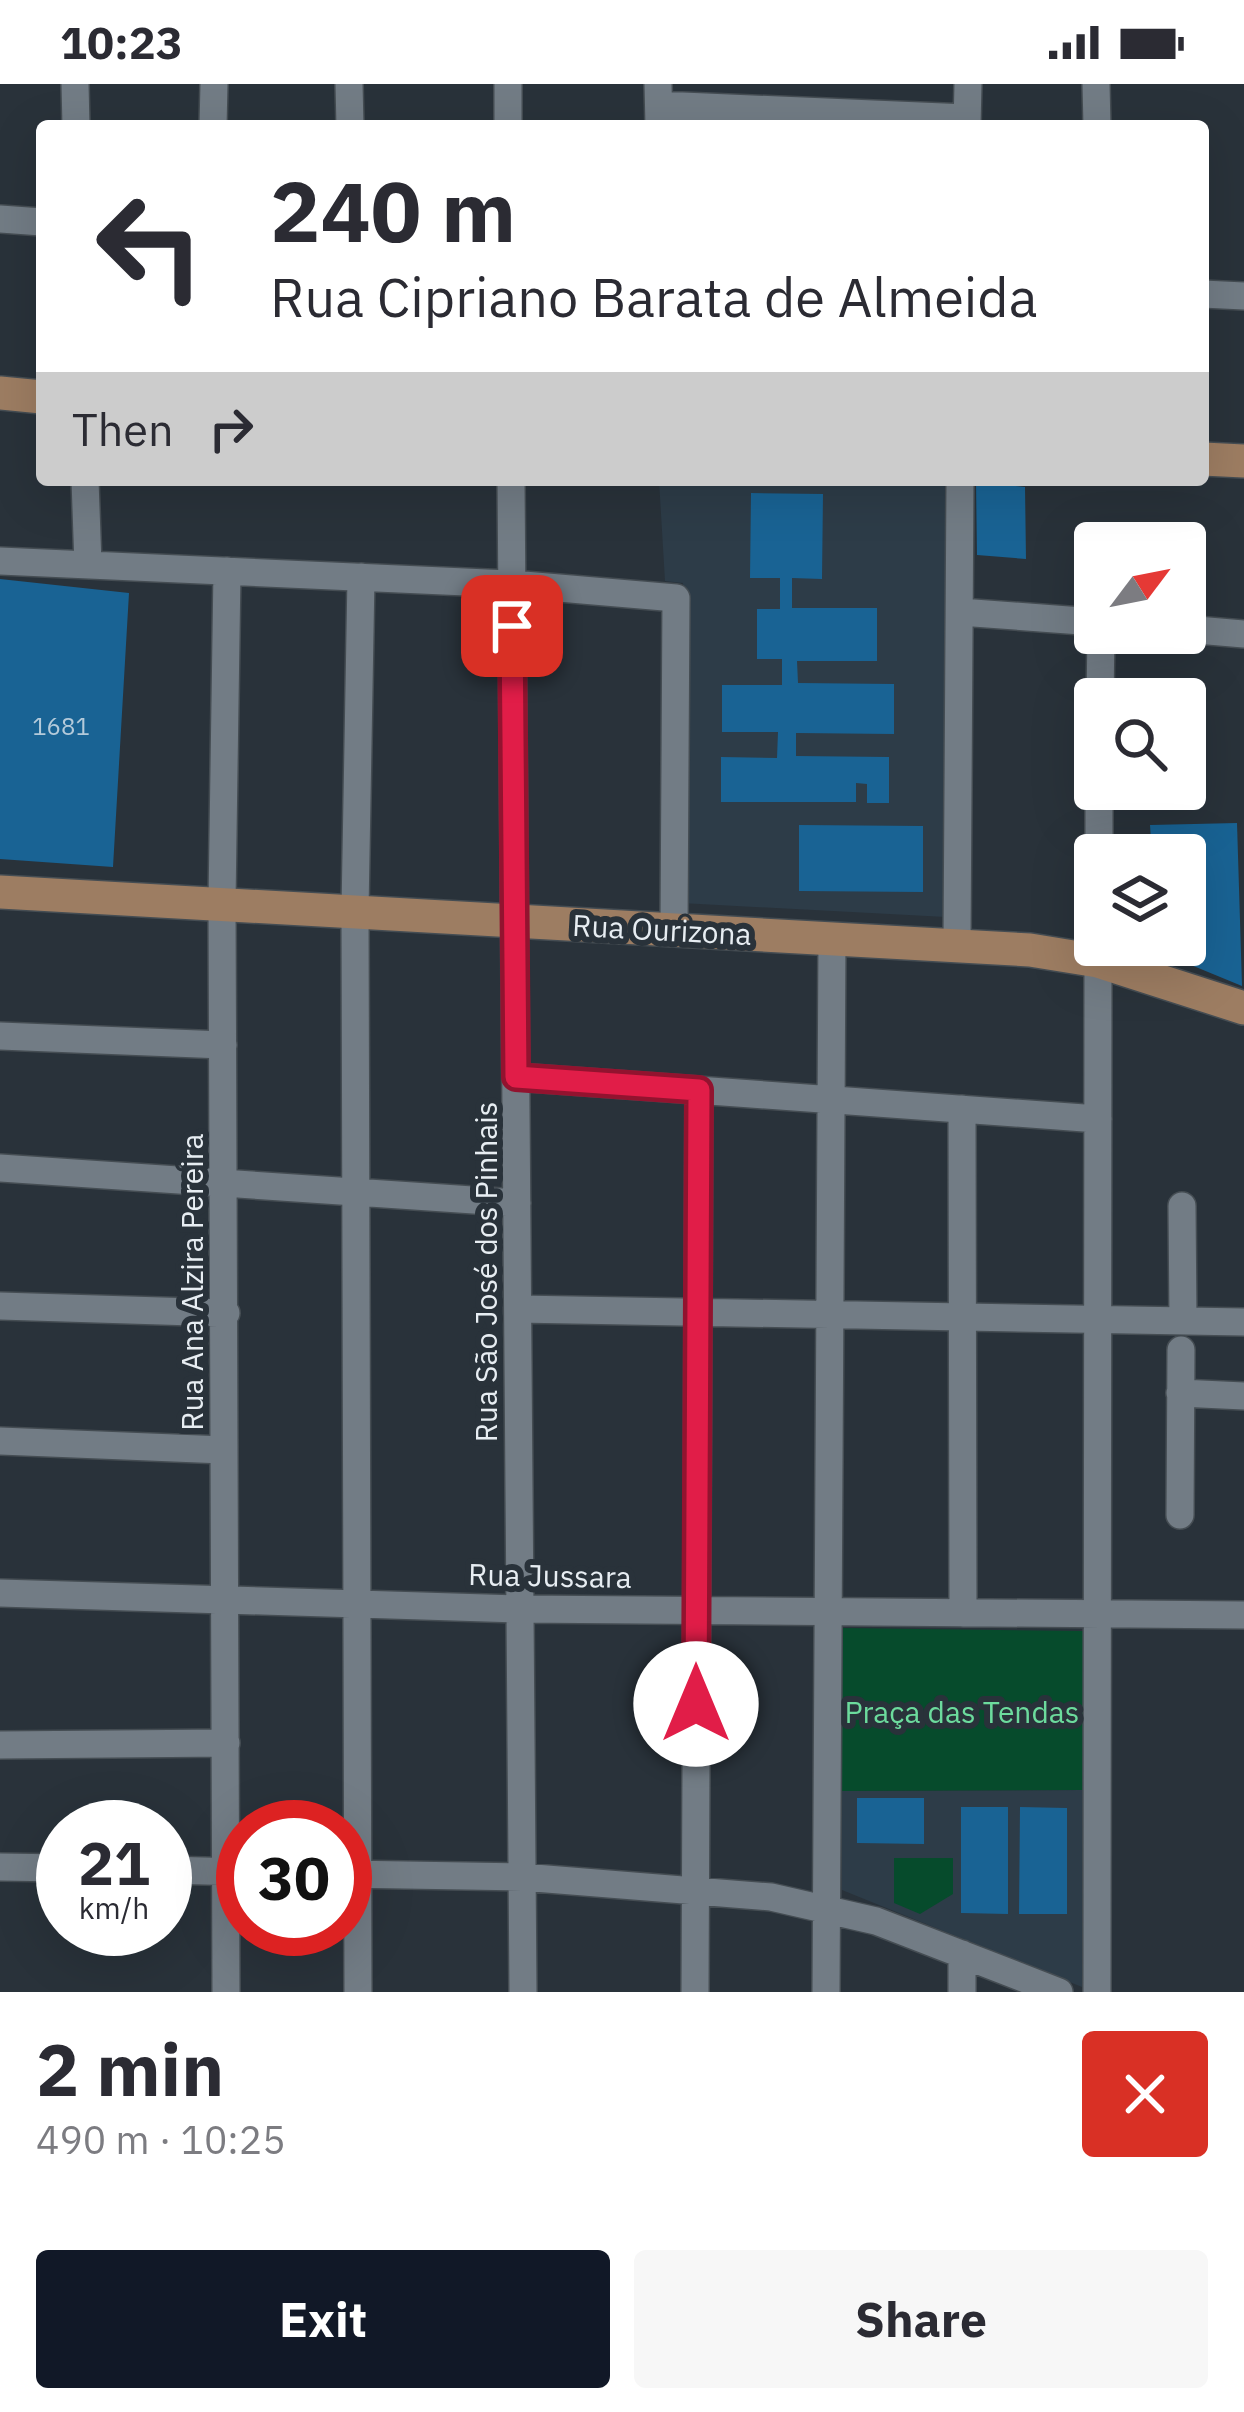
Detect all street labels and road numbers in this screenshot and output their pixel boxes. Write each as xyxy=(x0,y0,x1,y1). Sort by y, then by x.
street label: Rua Ourizona xyxy=(571,905,753,953)
street label: Rua São José dos Pinhais xyxy=(466,1102,505,1442)
street label: Rua Ana Alzira Pereira xyxy=(172,1133,211,1431)
street label: Rua Jussara xyxy=(468,1554,632,1596)

